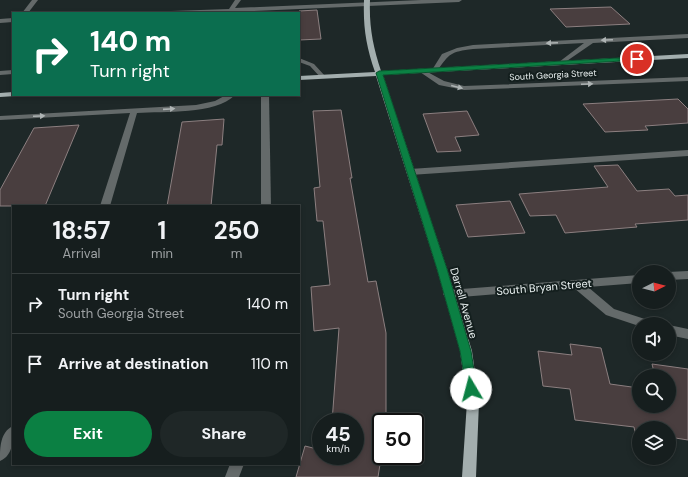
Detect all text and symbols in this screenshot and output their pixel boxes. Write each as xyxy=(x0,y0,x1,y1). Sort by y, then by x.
text: 140 m xyxy=(90,23,171,60)
icon: right xyxy=(24,28,76,80)
one-way arrow xyxy=(600,37,613,43)
one-way arrow xyxy=(545,40,558,46)
pin xyxy=(620,42,654,76)
icon: arrive xyxy=(626,48,648,70)
text: Turn right xyxy=(90,59,170,83)
street label: South Georgia Street xyxy=(509,67,597,83)
one-way arrow xyxy=(581,80,593,87)
one-way arrow xyxy=(451,84,464,90)
one-way arrow xyxy=(163,105,175,112)
one-way arrow xyxy=(33,113,45,120)
text: 18:57 xyxy=(53,215,110,246)
text: 1 xyxy=(158,215,166,246)
text: 250 xyxy=(214,215,259,246)
text: Arrival xyxy=(63,245,100,262)
text: min xyxy=(151,245,173,262)
text: m xyxy=(231,245,242,262)
north arrow xyxy=(632,265,676,309)
map controls xyxy=(632,265,676,465)
street label: Darrell Avenue xyxy=(447,266,481,340)
street label: South Bryan Street xyxy=(496,276,592,298)
text: Turn right xyxy=(58,285,129,305)
icon: right xyxy=(24,293,46,315)
text: 140 m xyxy=(247,294,288,314)
text: South Georgia Street xyxy=(58,305,184,322)
button: sound xyxy=(632,317,676,361)
icon: arrive xyxy=(24,353,46,375)
text: Arrive at destination xyxy=(58,354,209,374)
text: 110 m xyxy=(251,354,288,374)
position arrow xyxy=(450,368,492,410)
button: search xyxy=(632,369,676,413)
button: Exit xyxy=(24,411,152,457)
button: Share xyxy=(160,411,288,457)
speed limit sign: 50 xyxy=(372,413,424,465)
text: 45 xyxy=(325,421,351,447)
button: layers xyxy=(632,421,676,465)
text: km/h xyxy=(326,442,350,455)

